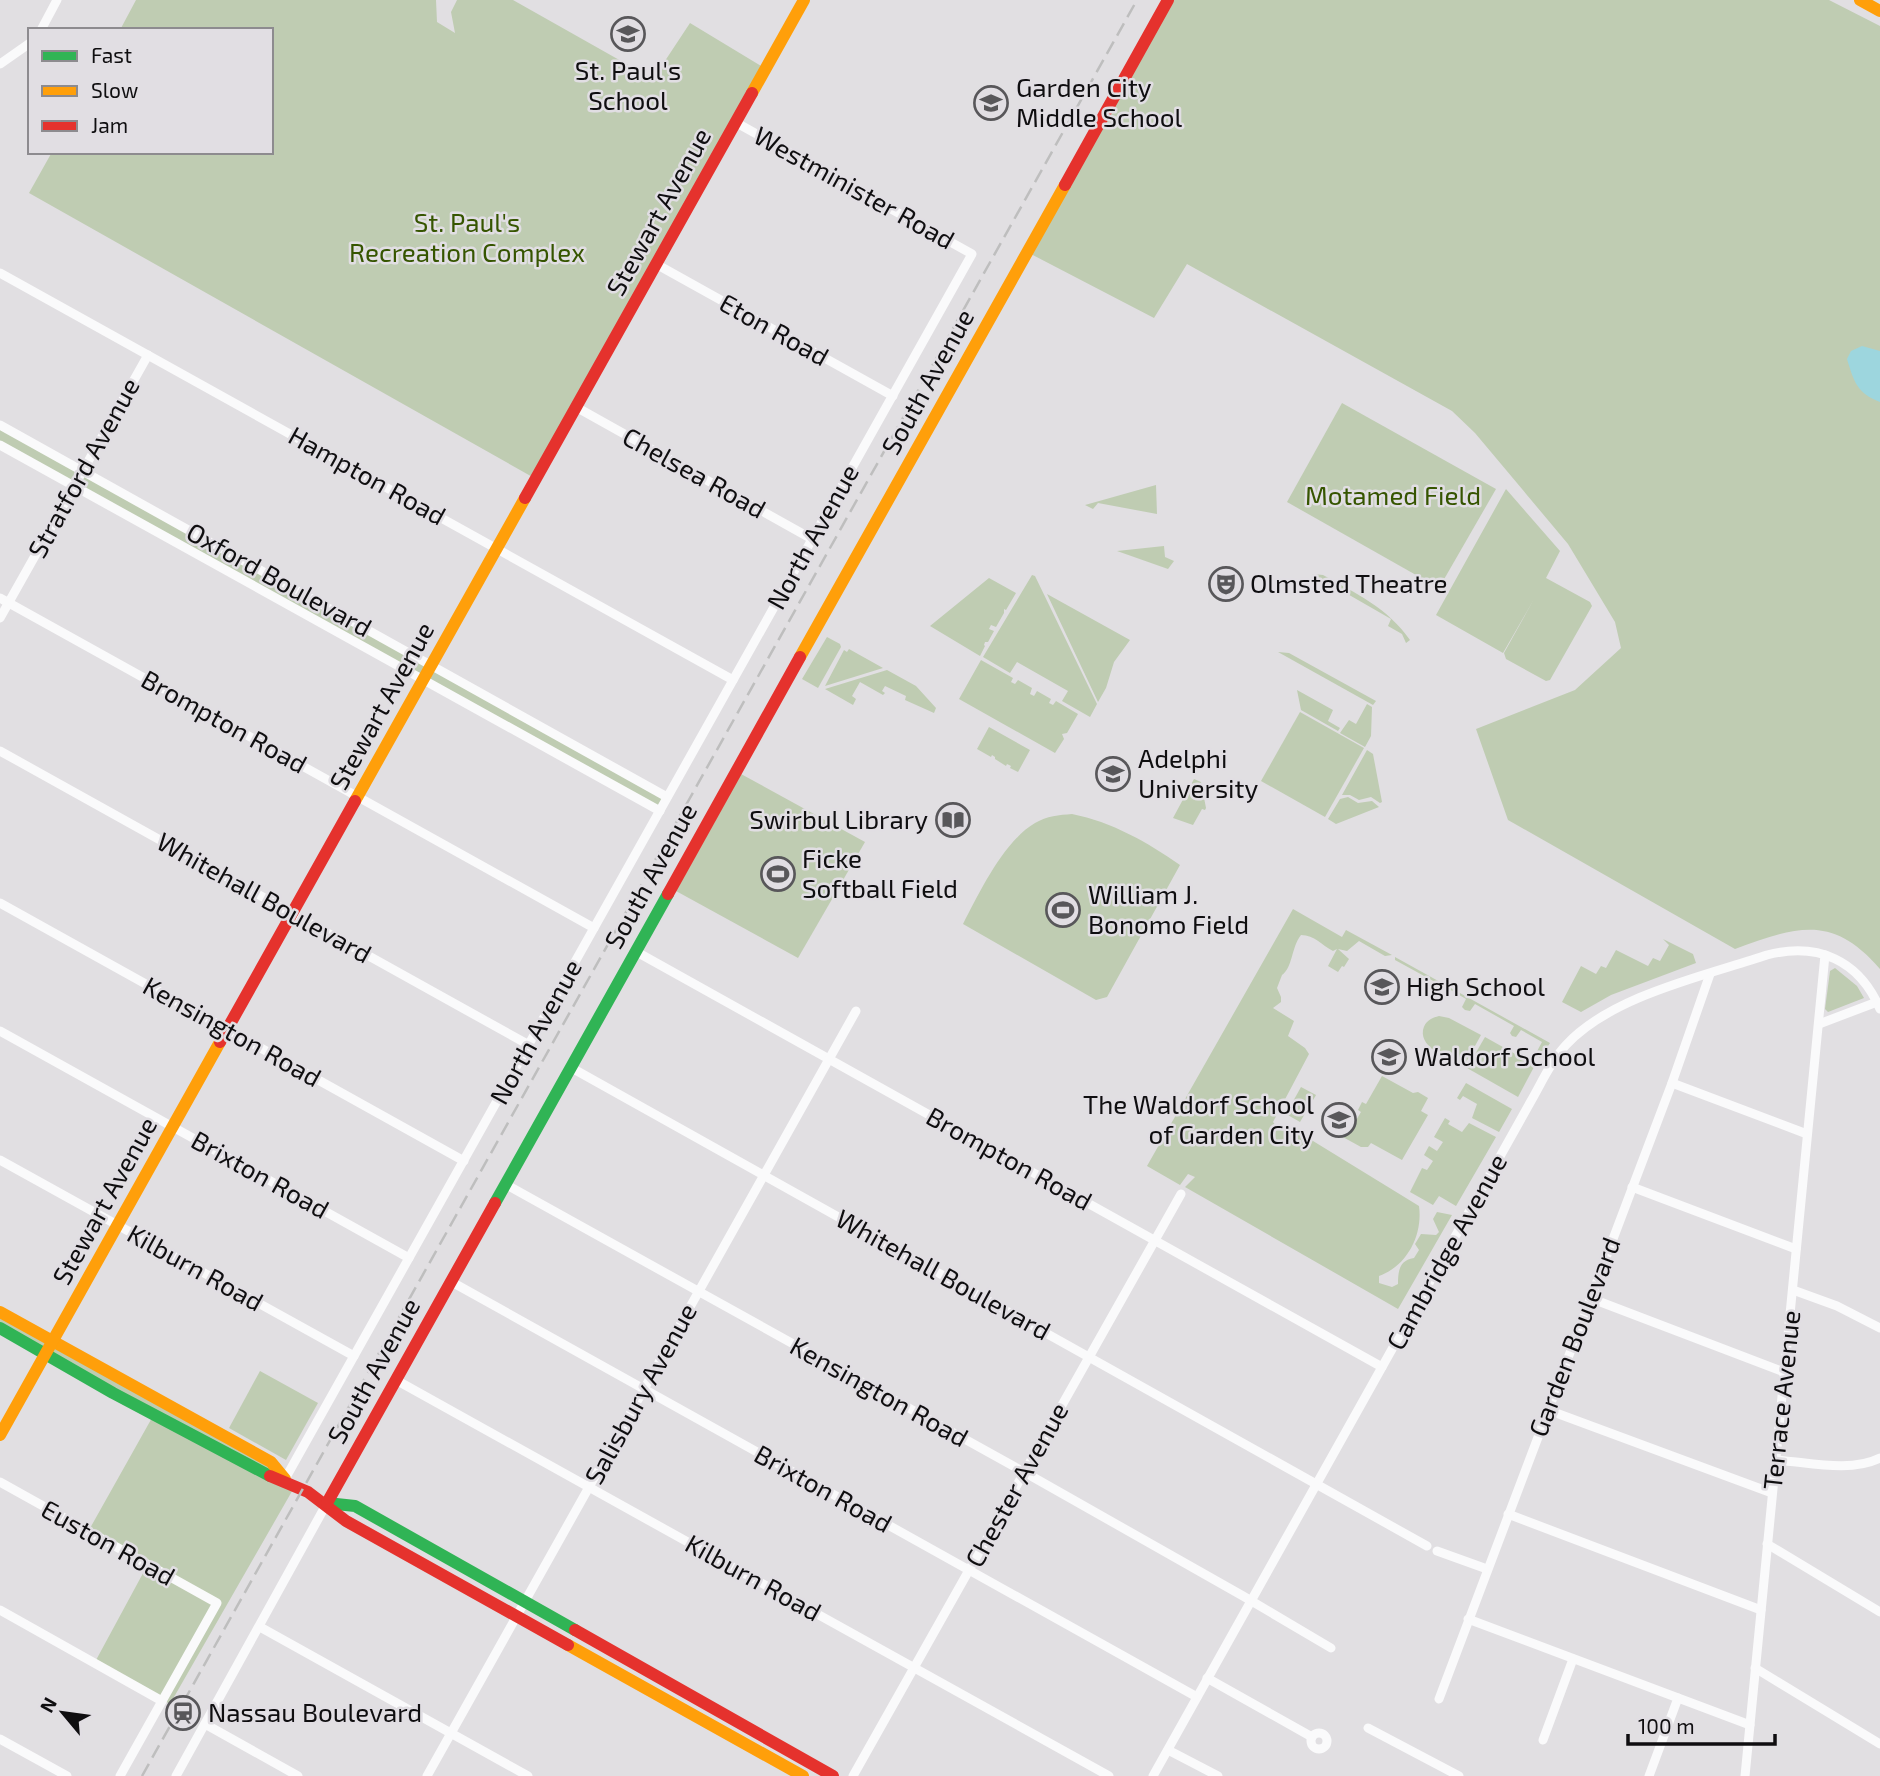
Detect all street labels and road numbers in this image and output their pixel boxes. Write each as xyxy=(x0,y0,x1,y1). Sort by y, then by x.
street label: Westminister Road xyxy=(749,119,960,255)
street label: Stewart Avenue xyxy=(599,122,716,300)
street label: Eton Road xyxy=(715,286,835,371)
street label: South Avenue xyxy=(874,303,979,459)
street label: Stratford Avenue xyxy=(20,372,145,563)
street label: Hampton Road xyxy=(284,419,452,531)
street label: Chelsea Road xyxy=(618,420,772,524)
street label: North Avenue xyxy=(759,458,864,614)
street label: Oxford Boulevard xyxy=(182,515,378,642)
street label: Stewart Avenue xyxy=(322,616,439,794)
street label: Brompton Road xyxy=(137,662,313,779)
street label: South Avenue xyxy=(597,797,702,953)
street label: Whitehall Boulevard xyxy=(152,825,377,969)
street label: North Avenue xyxy=(482,953,587,1109)
street label: Kensington Road xyxy=(138,969,327,1092)
street label: Brompton Road xyxy=(922,1099,1098,1216)
street label: Stewart Avenue xyxy=(45,1111,162,1289)
street label: Brixton Road xyxy=(187,1123,335,1224)
street label: Cambridge Avenue xyxy=(1379,1148,1512,1355)
street label: Whitehall Boulevard xyxy=(831,1202,1056,1346)
street label: Kilburn Road xyxy=(122,1217,269,1317)
street label: Garden Boulevard xyxy=(1521,1232,1626,1440)
street label: South Avenue xyxy=(320,1292,425,1448)
street label: Salisbury Avenue xyxy=(577,1298,702,1489)
street label: Terrace Avenue xyxy=(1756,1309,1805,1491)
street label: Kensington Road xyxy=(785,1329,974,1452)
street label: Chester Avenue xyxy=(958,1397,1074,1572)
street label: Brixton Road xyxy=(750,1437,898,1538)
street label: Euston Road xyxy=(36,1492,181,1591)
street label: Kilburn Road xyxy=(680,1527,827,1627)

